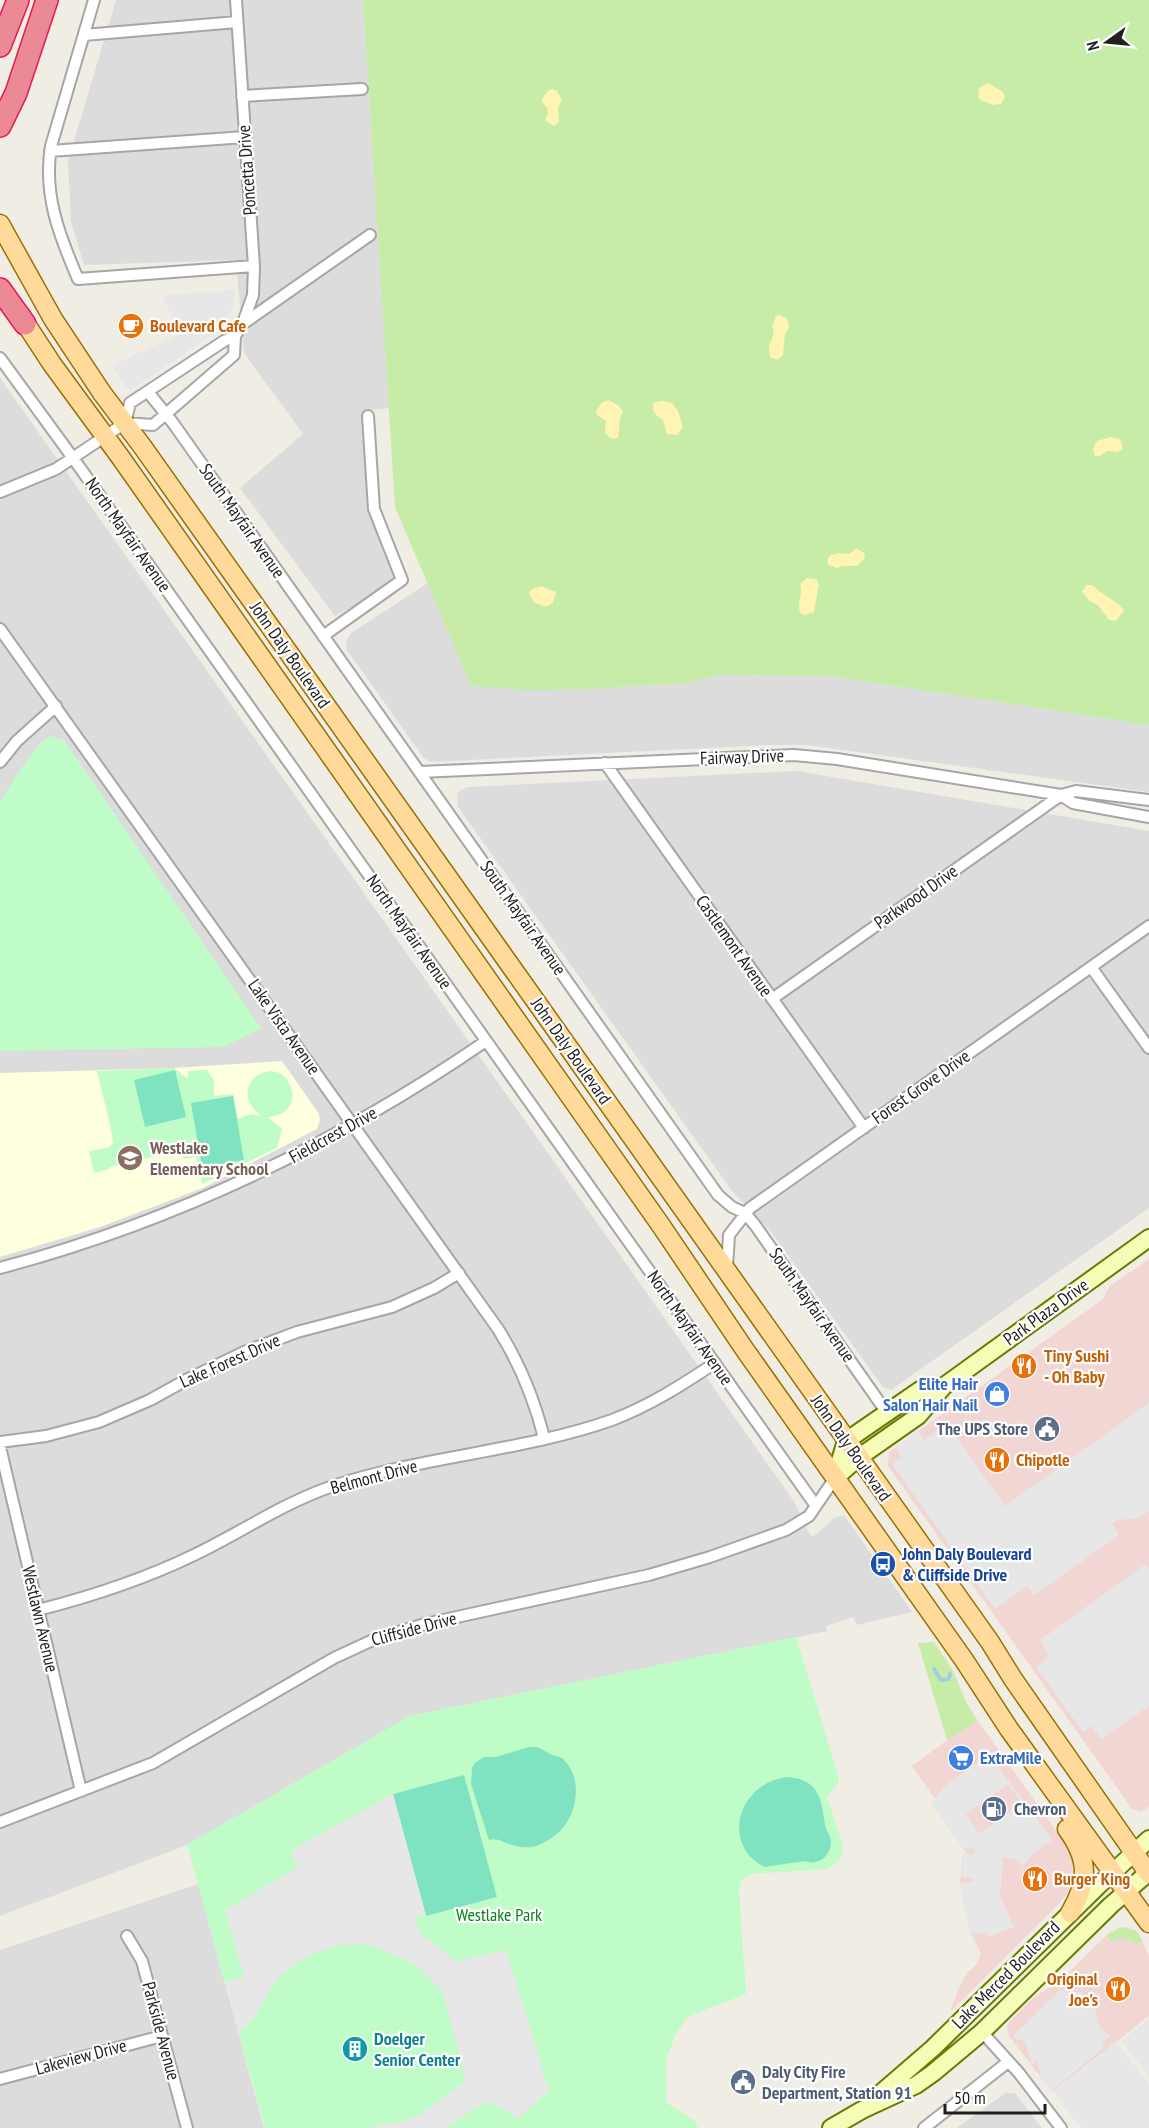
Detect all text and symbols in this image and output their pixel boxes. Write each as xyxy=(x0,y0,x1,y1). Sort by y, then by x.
north arrow xyxy=(1077,12,1137,72)
text: N xyxy=(1082,39,1103,53)
street label: Poncetta Drive xyxy=(232,124,261,216)
cafe icon: Boulevard Cafe xyxy=(116,311,146,341)
place label: Boulevard Cafe xyxy=(150,314,246,337)
street label: South Mayfair Avenue xyxy=(194,459,291,583)
street label: North Mayfair Avenue xyxy=(80,473,176,596)
street label: John Daly Boulevard xyxy=(245,596,336,712)
street label: Fairway Drive xyxy=(700,744,784,769)
street label: South Mayfair Avenue xyxy=(475,856,572,980)
street label: Parkwood Drive xyxy=(869,859,962,934)
street label: North Mayfair Avenue xyxy=(361,870,457,993)
street label: Castlemont Avenue xyxy=(691,890,778,1001)
street label: Lake Vista Avenue xyxy=(243,975,326,1079)
street label: John Daly Boulevard xyxy=(526,992,617,1108)
street label: Forest Grove Drive xyxy=(867,1044,974,1129)
street label: Fieldcrest Drive xyxy=(285,1101,381,1168)
place label: Westlake Elementary School xyxy=(149,1136,269,1180)
school or university icon: Westlake Elementary School xyxy=(115,1143,145,1173)
street label: South Mayfair Avenue xyxy=(764,1243,861,1367)
street label: North Mayfair Avenue xyxy=(642,1266,738,1389)
street label: Park Plaza Drive xyxy=(999,1273,1093,1350)
street label: Lake Forest Drive xyxy=(176,1328,284,1393)
place label: Tiny Sushi - Oh Baby xyxy=(1044,1344,1109,1388)
restaurant icon: Tiny Sushi - Oh Baby xyxy=(1009,1351,1039,1381)
place label: Elite Hair Salon Hair Nail xyxy=(883,1372,979,1416)
shop icon: Elite Hair Salon Hair Nail xyxy=(982,1379,1012,1409)
street label: John Daly Boulevard xyxy=(806,1389,897,1505)
public building icon: The UPS Store xyxy=(1032,1414,1062,1444)
place label: The UPS Store xyxy=(936,1417,1028,1440)
restaurant icon: Chipotle xyxy=(982,1445,1012,1475)
place label: Chipotle xyxy=(1016,1448,1070,1471)
street label: Belmont Drive xyxy=(328,1454,420,1499)
place label: John Daly Boulevard & Cliffside Drive xyxy=(901,1542,1032,1586)
bus stop icon: John Daly Boulevard & Cliffside Drive xyxy=(868,1549,898,1579)
street label: Westlawn Avenue xyxy=(17,1563,64,1674)
street label: Cliffside Drive xyxy=(369,1606,459,1651)
supermarket icon: ExtraMile xyxy=(946,1743,976,1773)
place label: ExtraMile xyxy=(980,1746,1042,1769)
fuel station icon: Chevron xyxy=(979,1794,1009,1824)
place label: Chevron xyxy=(1014,1797,1066,1820)
restaurant icon: Burger King xyxy=(1020,1864,1050,1894)
place label: Burger King xyxy=(1054,1867,1130,1890)
park label: Westlake Park xyxy=(456,1903,542,1926)
street label: Lake Merced Boulevard xyxy=(947,1916,1065,2034)
place label: Original Joe's xyxy=(1047,1967,1099,2011)
restaurant icon: Original Joe's xyxy=(1103,1974,1133,2004)
street label: Parkside Avenue xyxy=(137,1979,186,2083)
place label: Doelger Senior Center xyxy=(374,2027,461,2071)
street label: Lakeview Drive xyxy=(33,2033,129,2080)
building icon: Doelger Senior Center xyxy=(340,2034,370,2064)
place label: Daly City Fire Department, Station 91 xyxy=(762,2060,912,2104)
public building icon: Daly City Fire Department, Station 91 xyxy=(728,2067,758,2097)
scale bar xyxy=(945,2077,1046,2115)
text: 50 m xyxy=(954,2086,986,2109)

